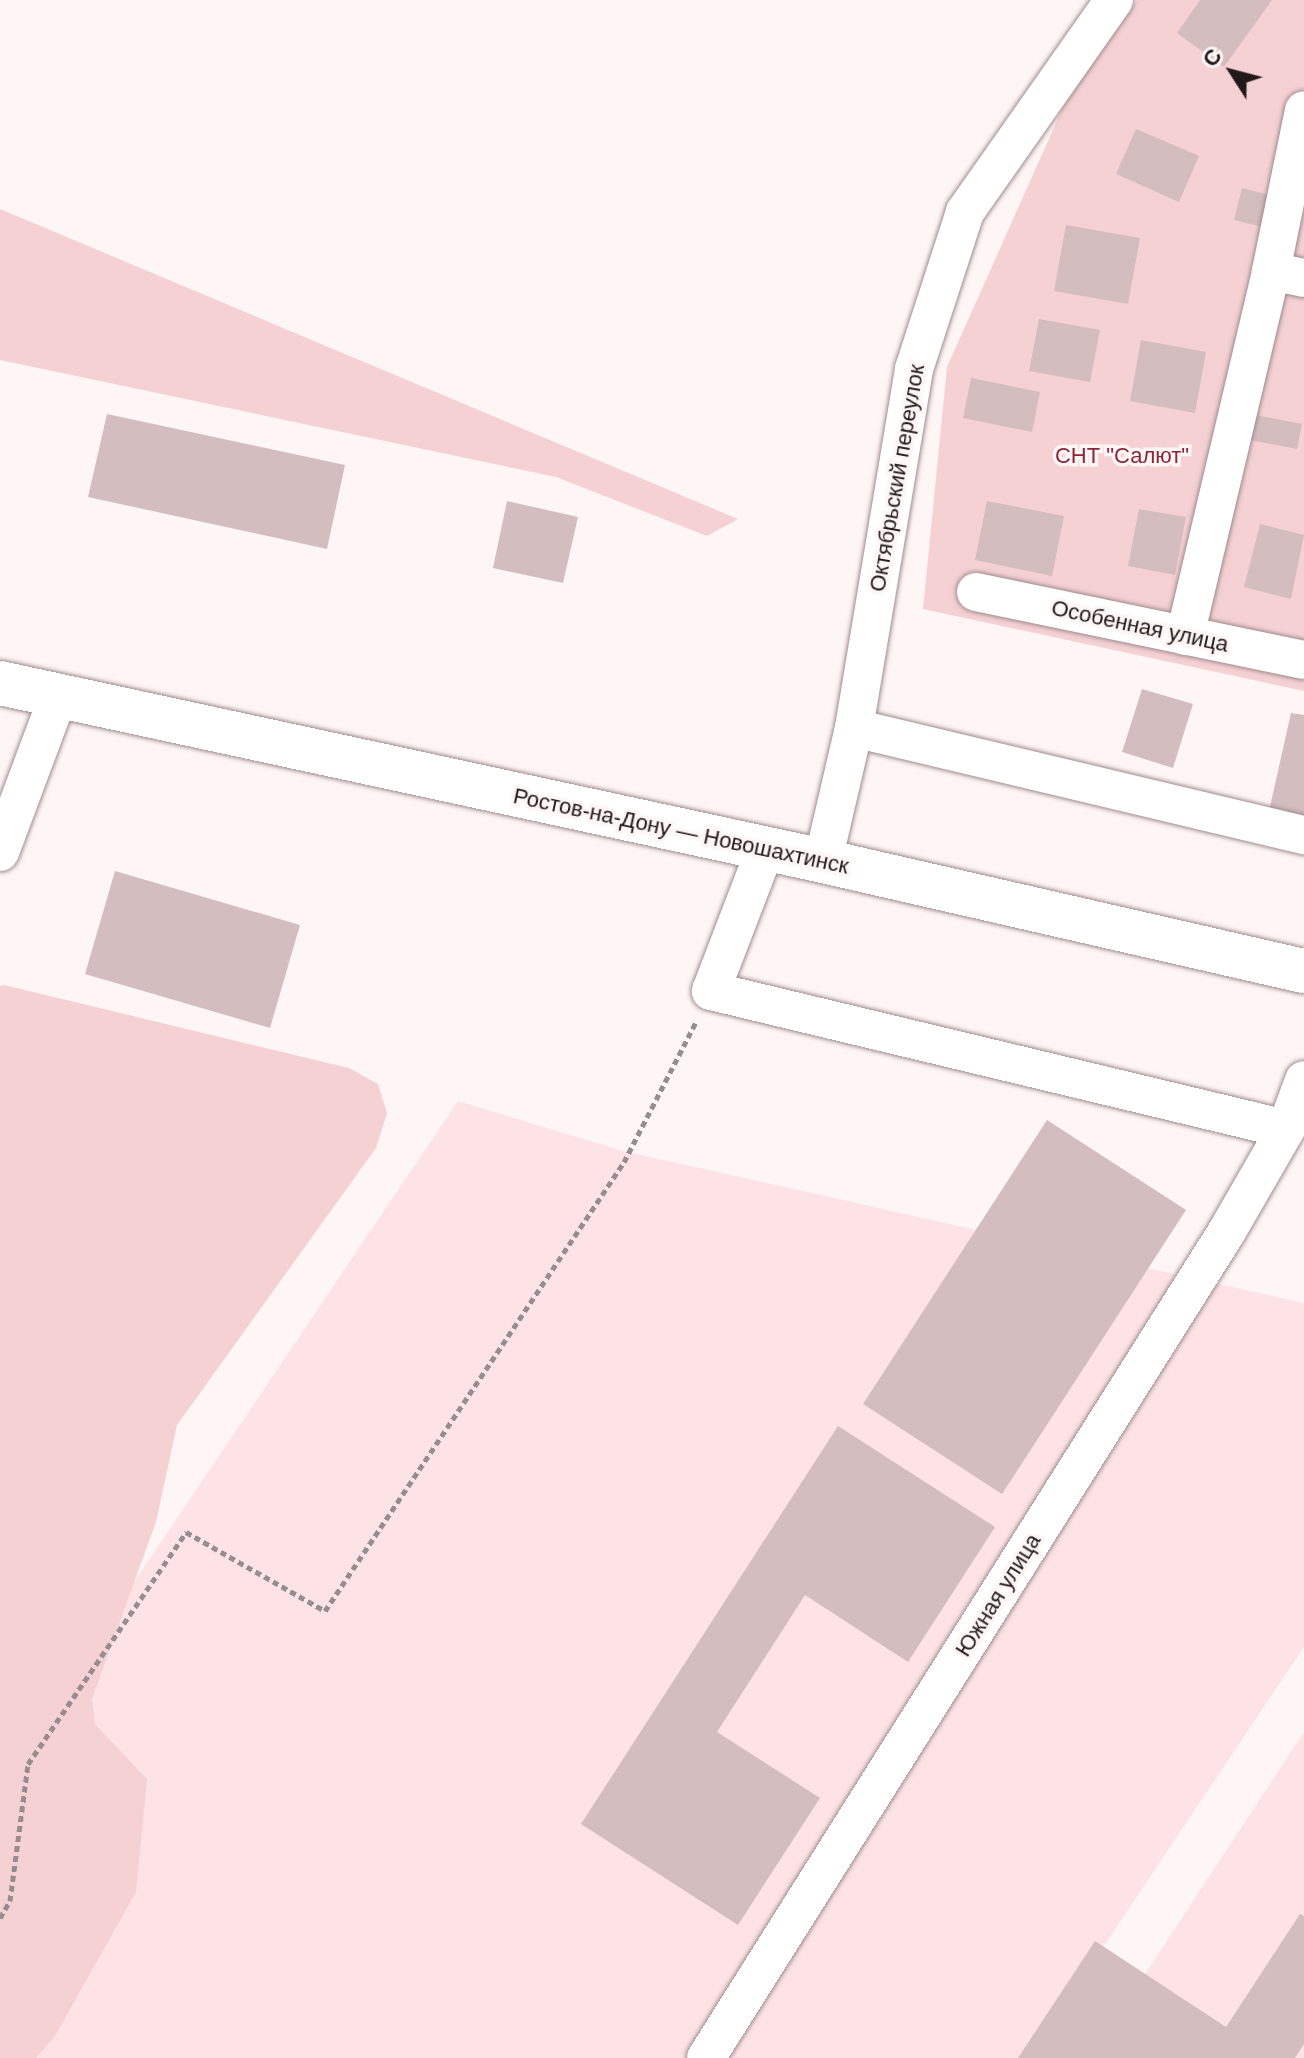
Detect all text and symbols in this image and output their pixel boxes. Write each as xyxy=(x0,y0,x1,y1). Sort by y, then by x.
north arrow xyxy=(1192,32,1272,112)
text: С xyxy=(1197,44,1227,71)
street label: Октябрьский переулок xyxy=(864,362,930,594)
park label: СНТ "Салют" xyxy=(1055,443,1189,469)
street label: Особенная улица xyxy=(1049,594,1231,658)
street label: Ростов-на-Дону — Новошахтинск xyxy=(511,783,851,879)
street label: Южная улица xyxy=(950,1529,1046,1661)

